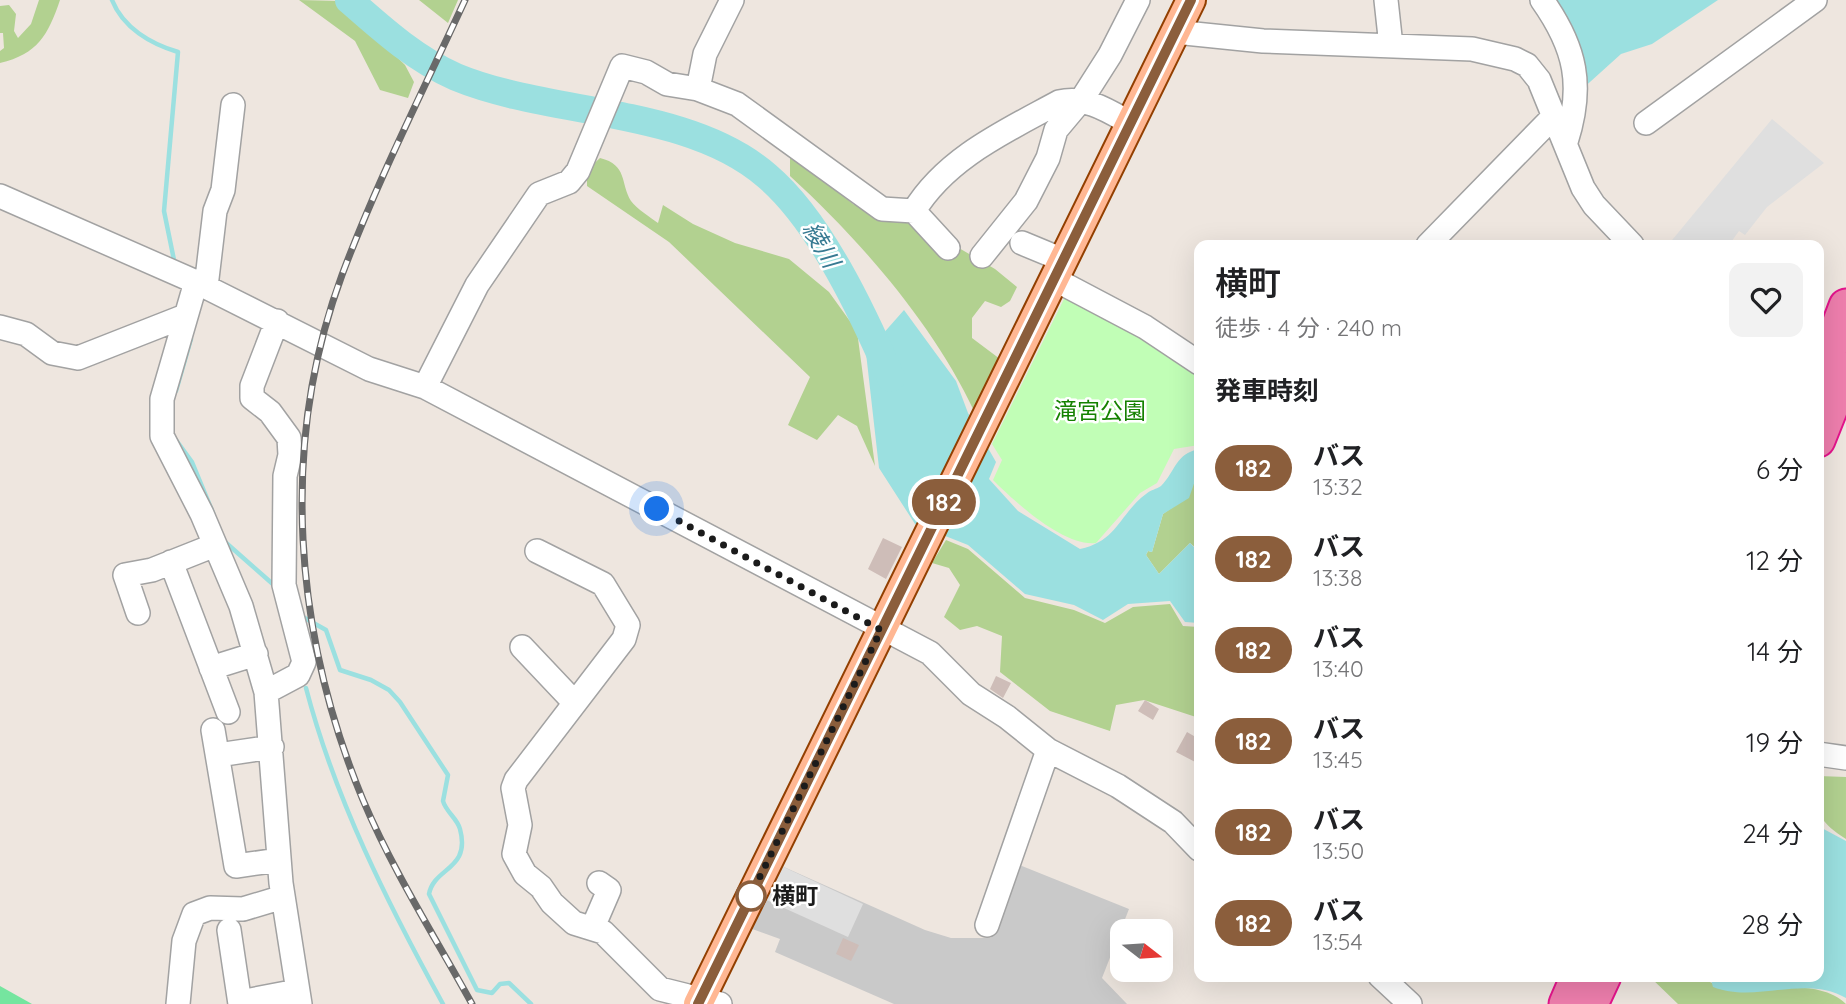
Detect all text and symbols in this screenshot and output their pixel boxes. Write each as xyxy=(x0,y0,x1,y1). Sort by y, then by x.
water label: 綾川 xyxy=(797,216,848,275)
text: 横町 xyxy=(1215,262,1281,303)
button: heart xyxy=(1729,263,1803,337)
text: 徒歩 · 4 分 · 240 m xyxy=(1215,313,1402,342)
text: 発車時刻 xyxy=(1215,374,1319,407)
park label: 滝宮公園 xyxy=(1054,396,1146,425)
text: バス xyxy=(1313,439,1365,472)
text: 182 xyxy=(1235,453,1272,483)
text: 6 分 xyxy=(1756,453,1803,486)
text: 13:32 xyxy=(1313,472,1363,501)
line badge: 182 xyxy=(904,479,984,525)
text: 182 xyxy=(926,487,962,517)
your location xyxy=(639,491,674,526)
text: バス xyxy=(1313,530,1365,563)
text: 182 xyxy=(1235,544,1272,574)
text: 12 分 xyxy=(1746,544,1803,577)
text: 13:38 xyxy=(1313,563,1362,592)
text: バス xyxy=(1313,621,1365,654)
text: 182 xyxy=(1235,635,1272,665)
text: 14 分 xyxy=(1747,635,1803,668)
text: 13:40 xyxy=(1313,654,1364,683)
text: バス xyxy=(1313,712,1365,745)
text: 182 xyxy=(1235,726,1272,756)
text: 19 分 xyxy=(1746,726,1803,759)
text: 13:45 xyxy=(1313,745,1363,774)
text: バス xyxy=(1313,803,1365,836)
text: 182 xyxy=(1235,817,1272,847)
text: 24 分 xyxy=(1742,817,1803,850)
text: 13:50 xyxy=(1313,836,1364,865)
marker: 横町 xyxy=(736,881,766,911)
place label: 横町 xyxy=(772,881,818,910)
text: バス xyxy=(1313,894,1365,927)
text: 182 xyxy=(1235,908,1272,938)
text: 28 分 xyxy=(1741,908,1803,941)
north arrow xyxy=(1110,919,1172,982)
map controls xyxy=(1110,919,1173,982)
text: 13:54 xyxy=(1313,927,1363,956)

